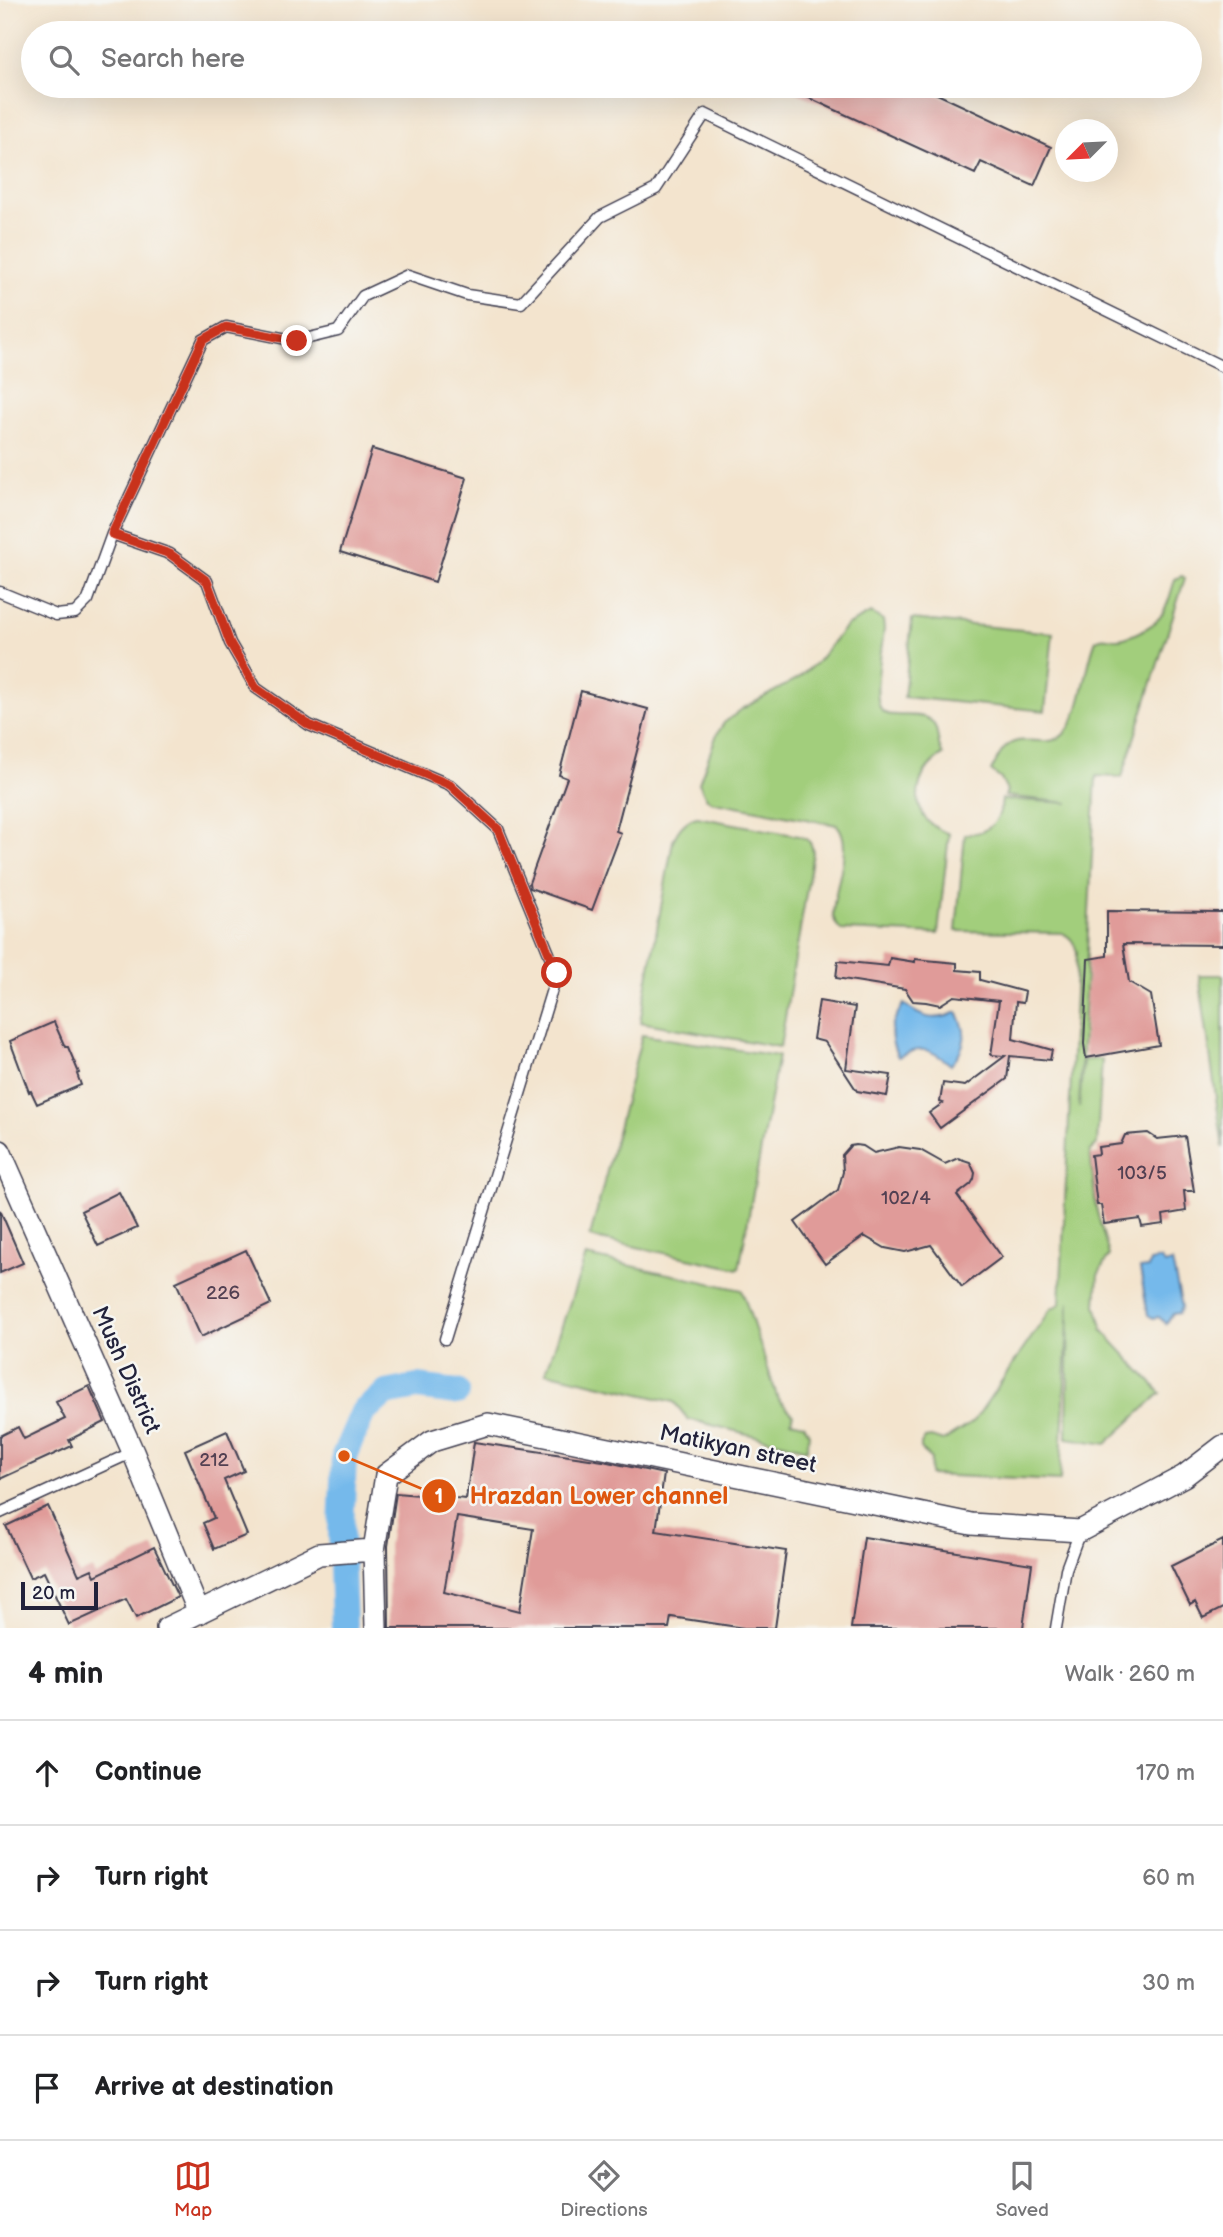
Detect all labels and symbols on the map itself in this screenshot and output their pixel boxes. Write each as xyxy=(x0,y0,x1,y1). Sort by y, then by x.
north arrow xyxy=(1055,119,1118,182)
route end xyxy=(281,325,312,356)
route start xyxy=(541,957,572,988)
house number: 103/5 xyxy=(1117,1162,1167,1185)
house number: 102/4 xyxy=(881,1187,931,1210)
house number: 226 xyxy=(206,1282,240,1305)
street label: Mush District xyxy=(85,1302,167,1438)
street label: Matikyan street xyxy=(657,1419,819,1479)
house number: 212 xyxy=(199,1449,230,1472)
callout: Hrazdan Lower channel xyxy=(421,1474,743,1519)
text: Hrazdan Lower channel xyxy=(470,1482,728,1511)
text: 1 xyxy=(435,1484,443,1509)
scale bar xyxy=(21,1579,98,1611)

